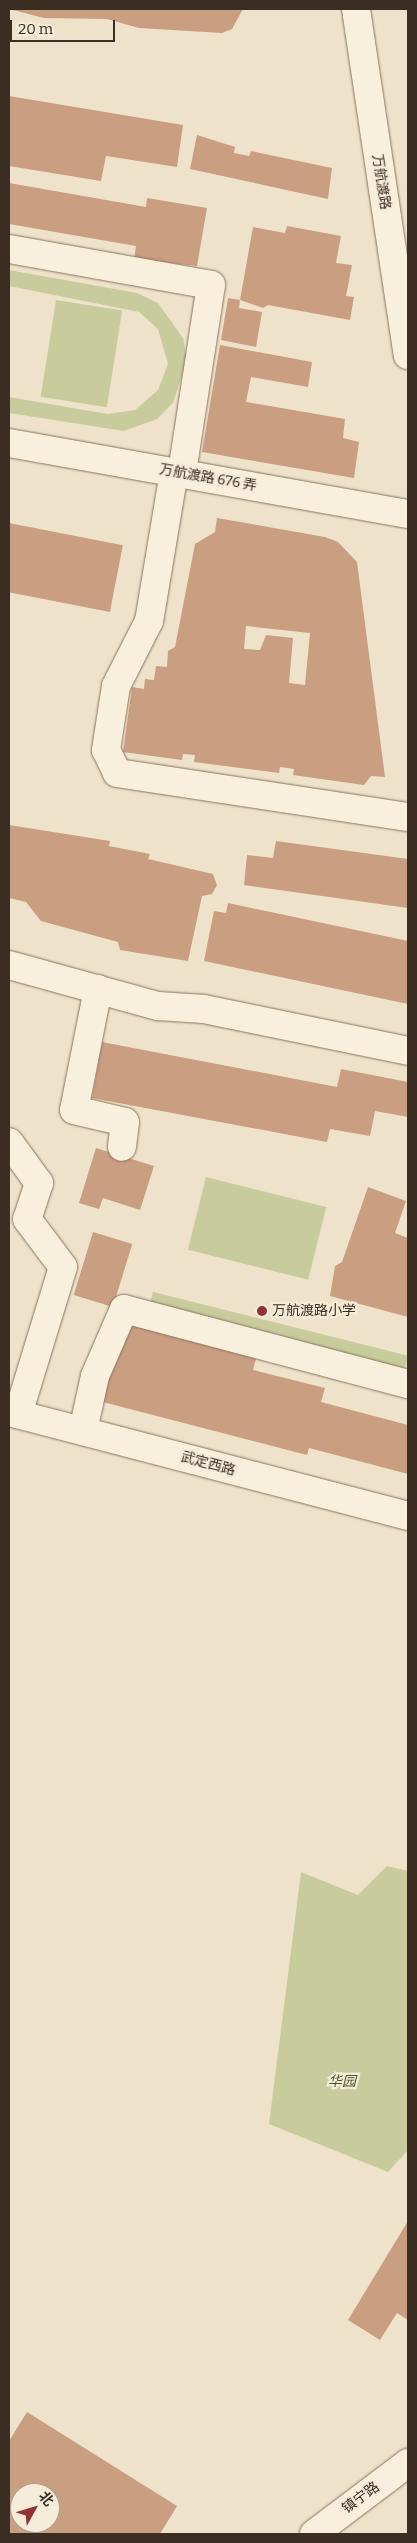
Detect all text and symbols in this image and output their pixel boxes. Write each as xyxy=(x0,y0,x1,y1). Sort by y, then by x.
scale bar xyxy=(12,10,118,42)
text: 20 m xyxy=(18,20,53,38)
street label: 万航渡路 xyxy=(368,153,394,211)
street label: 万航渡路 676 弄 xyxy=(158,461,258,495)
place label: 万航渡路小学 xyxy=(272,1303,356,1319)
marker: 万航渡路小学 xyxy=(256,1305,268,1317)
street label: 武定西路 xyxy=(179,1449,237,1479)
park label: 华园 xyxy=(328,2074,356,2090)
street label: 镇宁路 xyxy=(339,2479,383,2517)
north arrow xyxy=(10,2483,60,2533)
text: 北 xyxy=(35,2488,57,2510)

